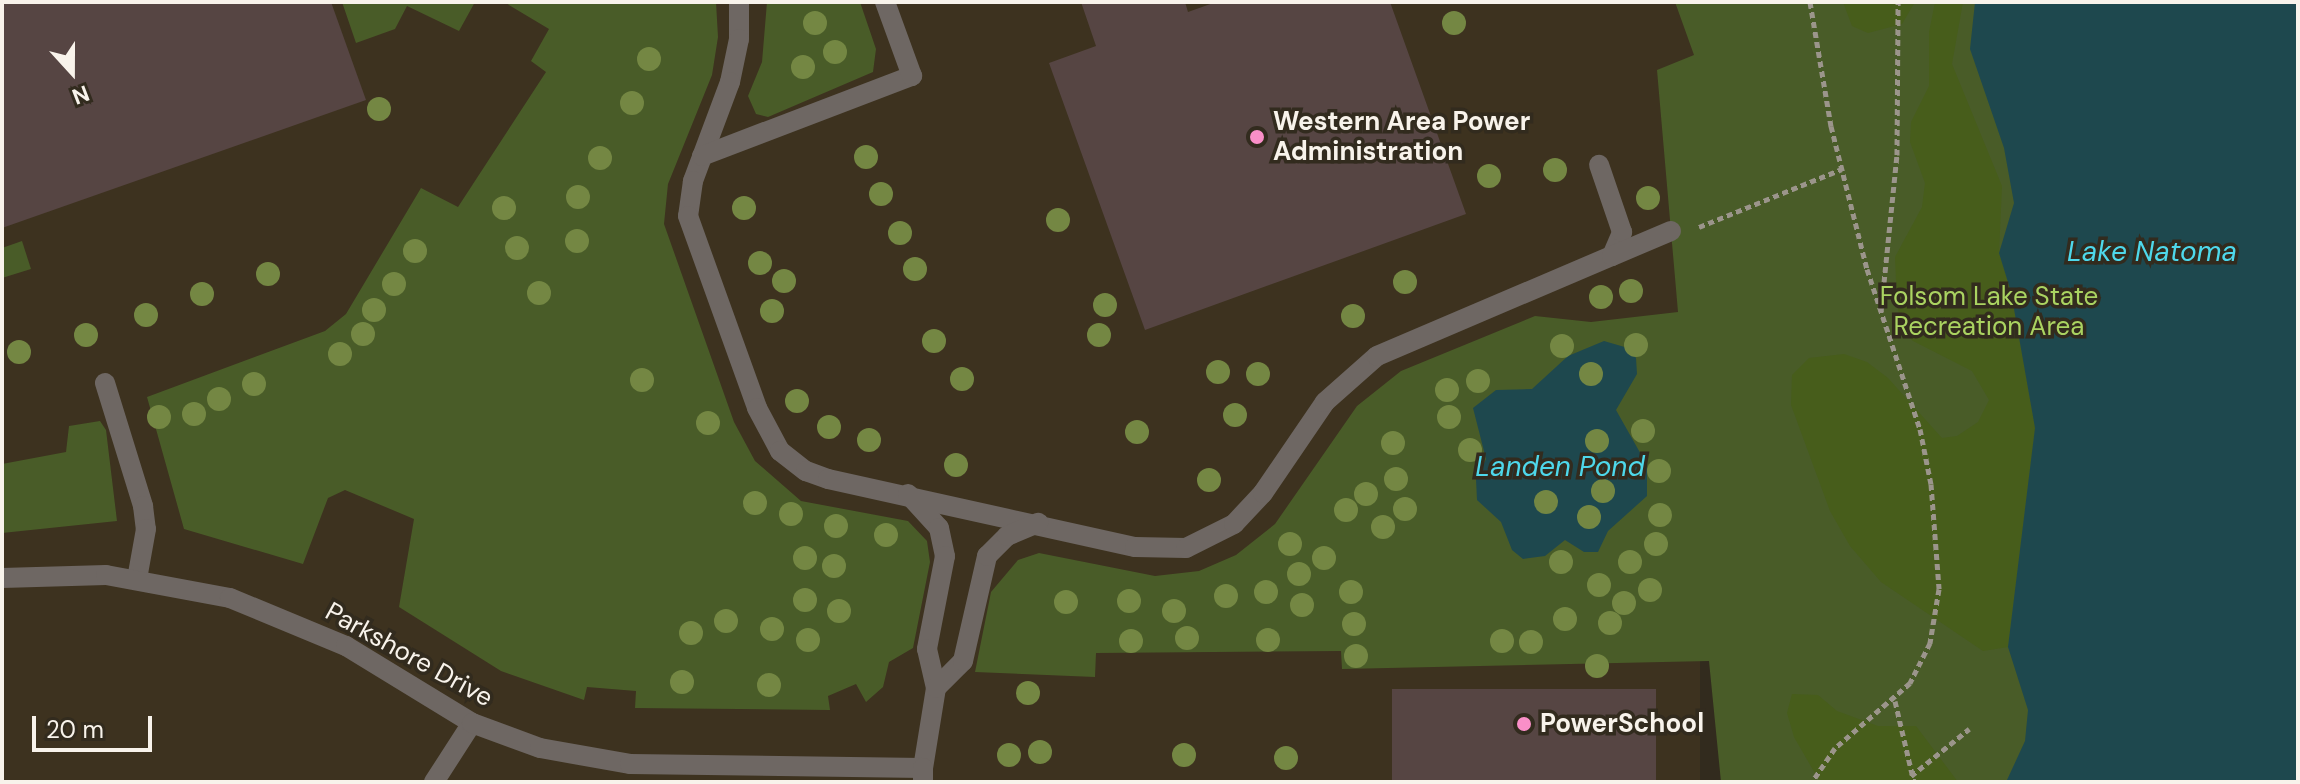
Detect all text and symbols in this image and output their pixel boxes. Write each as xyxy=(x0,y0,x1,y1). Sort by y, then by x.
north arrow xyxy=(32,32,112,112)
text: N xyxy=(68,78,93,111)
place label: Western Area Power Administration xyxy=(1273,106,1530,168)
marker: Western Area Power Administration xyxy=(1248,128,1266,146)
water label: Lake Natoma xyxy=(2067,235,2237,269)
park label: Folsom Lake State Recreation Area xyxy=(1880,281,2098,342)
water label: Landen Pond xyxy=(1475,450,1645,484)
street label: Parkshore Drive xyxy=(320,596,498,714)
scale bar xyxy=(36,700,156,750)
place label: PowerSchool xyxy=(1540,708,1704,740)
text: 20 m xyxy=(46,714,104,745)
marker: PowerSchool xyxy=(1515,715,1533,733)

